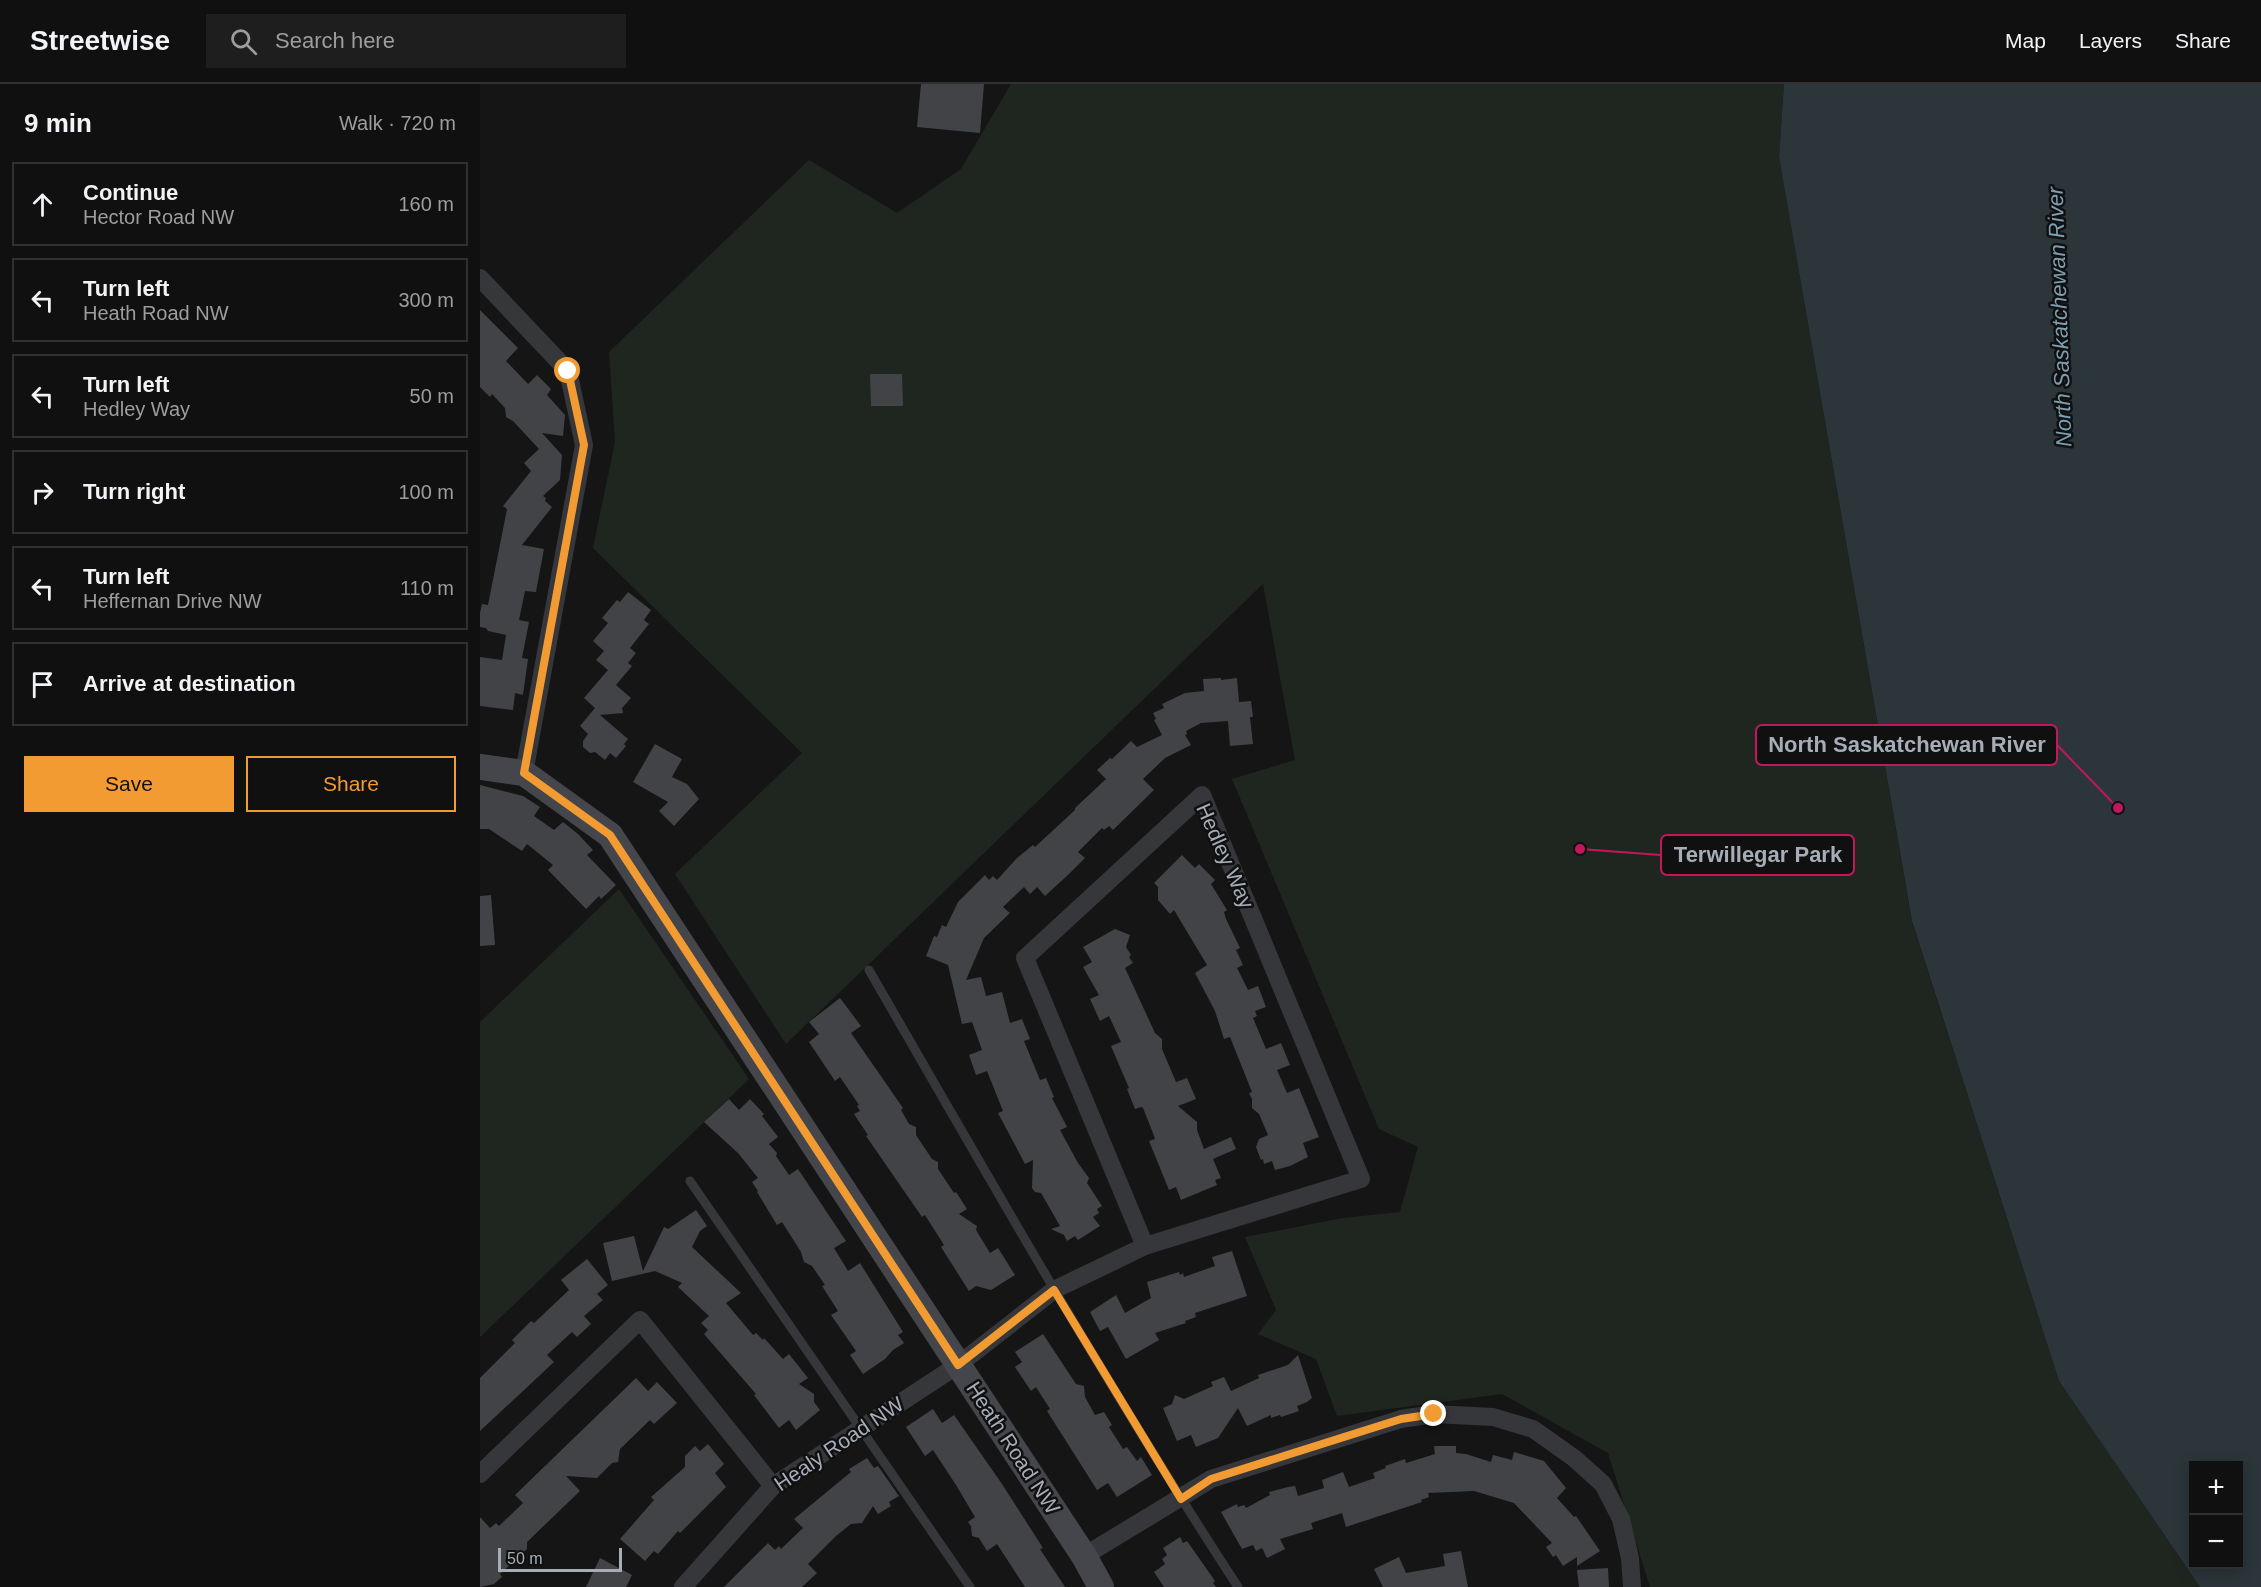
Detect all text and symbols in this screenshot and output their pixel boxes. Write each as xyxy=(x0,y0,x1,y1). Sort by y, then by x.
search box xyxy=(206,14,626,68)
text: Streetwise xyxy=(30,25,170,56)
icon: search xyxy=(227,25,260,58)
text: Search here xyxy=(275,28,395,53)
text: Map xyxy=(2005,29,2046,52)
text: Layers xyxy=(2079,29,2142,52)
text: Share xyxy=(2175,29,2231,52)
text: 9 min xyxy=(24,108,92,138)
text: Walk · 720 m xyxy=(339,112,456,134)
text: Continue xyxy=(83,180,178,205)
water label: North Saskatchewan River xyxy=(2042,185,2077,448)
icon: ahead xyxy=(26,188,59,221)
text: 160 m xyxy=(398,193,454,215)
text: Hector Road NW xyxy=(83,206,234,228)
text: Turn left xyxy=(83,276,169,301)
icon: left xyxy=(26,284,59,317)
text: 300 m xyxy=(398,289,454,311)
text: Heath Road NW xyxy=(83,302,229,324)
route start xyxy=(554,357,580,383)
text: Turn left xyxy=(83,372,169,397)
icon: left xyxy=(26,380,59,413)
text: 50 m xyxy=(410,385,454,407)
text: Hedley Way xyxy=(83,398,190,420)
icon: right xyxy=(26,476,59,509)
text: Turn right xyxy=(83,479,185,504)
text: 100 m xyxy=(398,481,454,503)
text: Turn left xyxy=(83,564,169,589)
icon: left xyxy=(26,572,59,605)
text: 110 m xyxy=(400,577,454,599)
text: Heffernan Drive NW xyxy=(83,590,262,612)
icon: arrive xyxy=(26,668,59,701)
text: Arrive at destination xyxy=(83,671,296,696)
callout: North Saskatchewan River xyxy=(1756,725,2057,765)
text: North Saskatchewan River xyxy=(1768,732,2046,757)
button: Save xyxy=(24,756,234,812)
button: Share xyxy=(246,756,456,812)
street label: Hedley Way xyxy=(1192,800,1259,912)
callout: Terwillegar Park xyxy=(1661,835,1854,875)
text: Terwillegar Park xyxy=(1674,842,1843,867)
street label: Heath Road NW xyxy=(962,1377,1065,1518)
street label: Healy Road NW xyxy=(770,1392,908,1495)
route end xyxy=(1420,1400,1446,1426)
map controls xyxy=(2189,1461,2243,1569)
button: + xyxy=(2189,1461,2243,1515)
button: − xyxy=(2189,1515,2243,1569)
scale bar xyxy=(498,1545,622,1572)
text: 50 m xyxy=(507,1550,543,1567)

